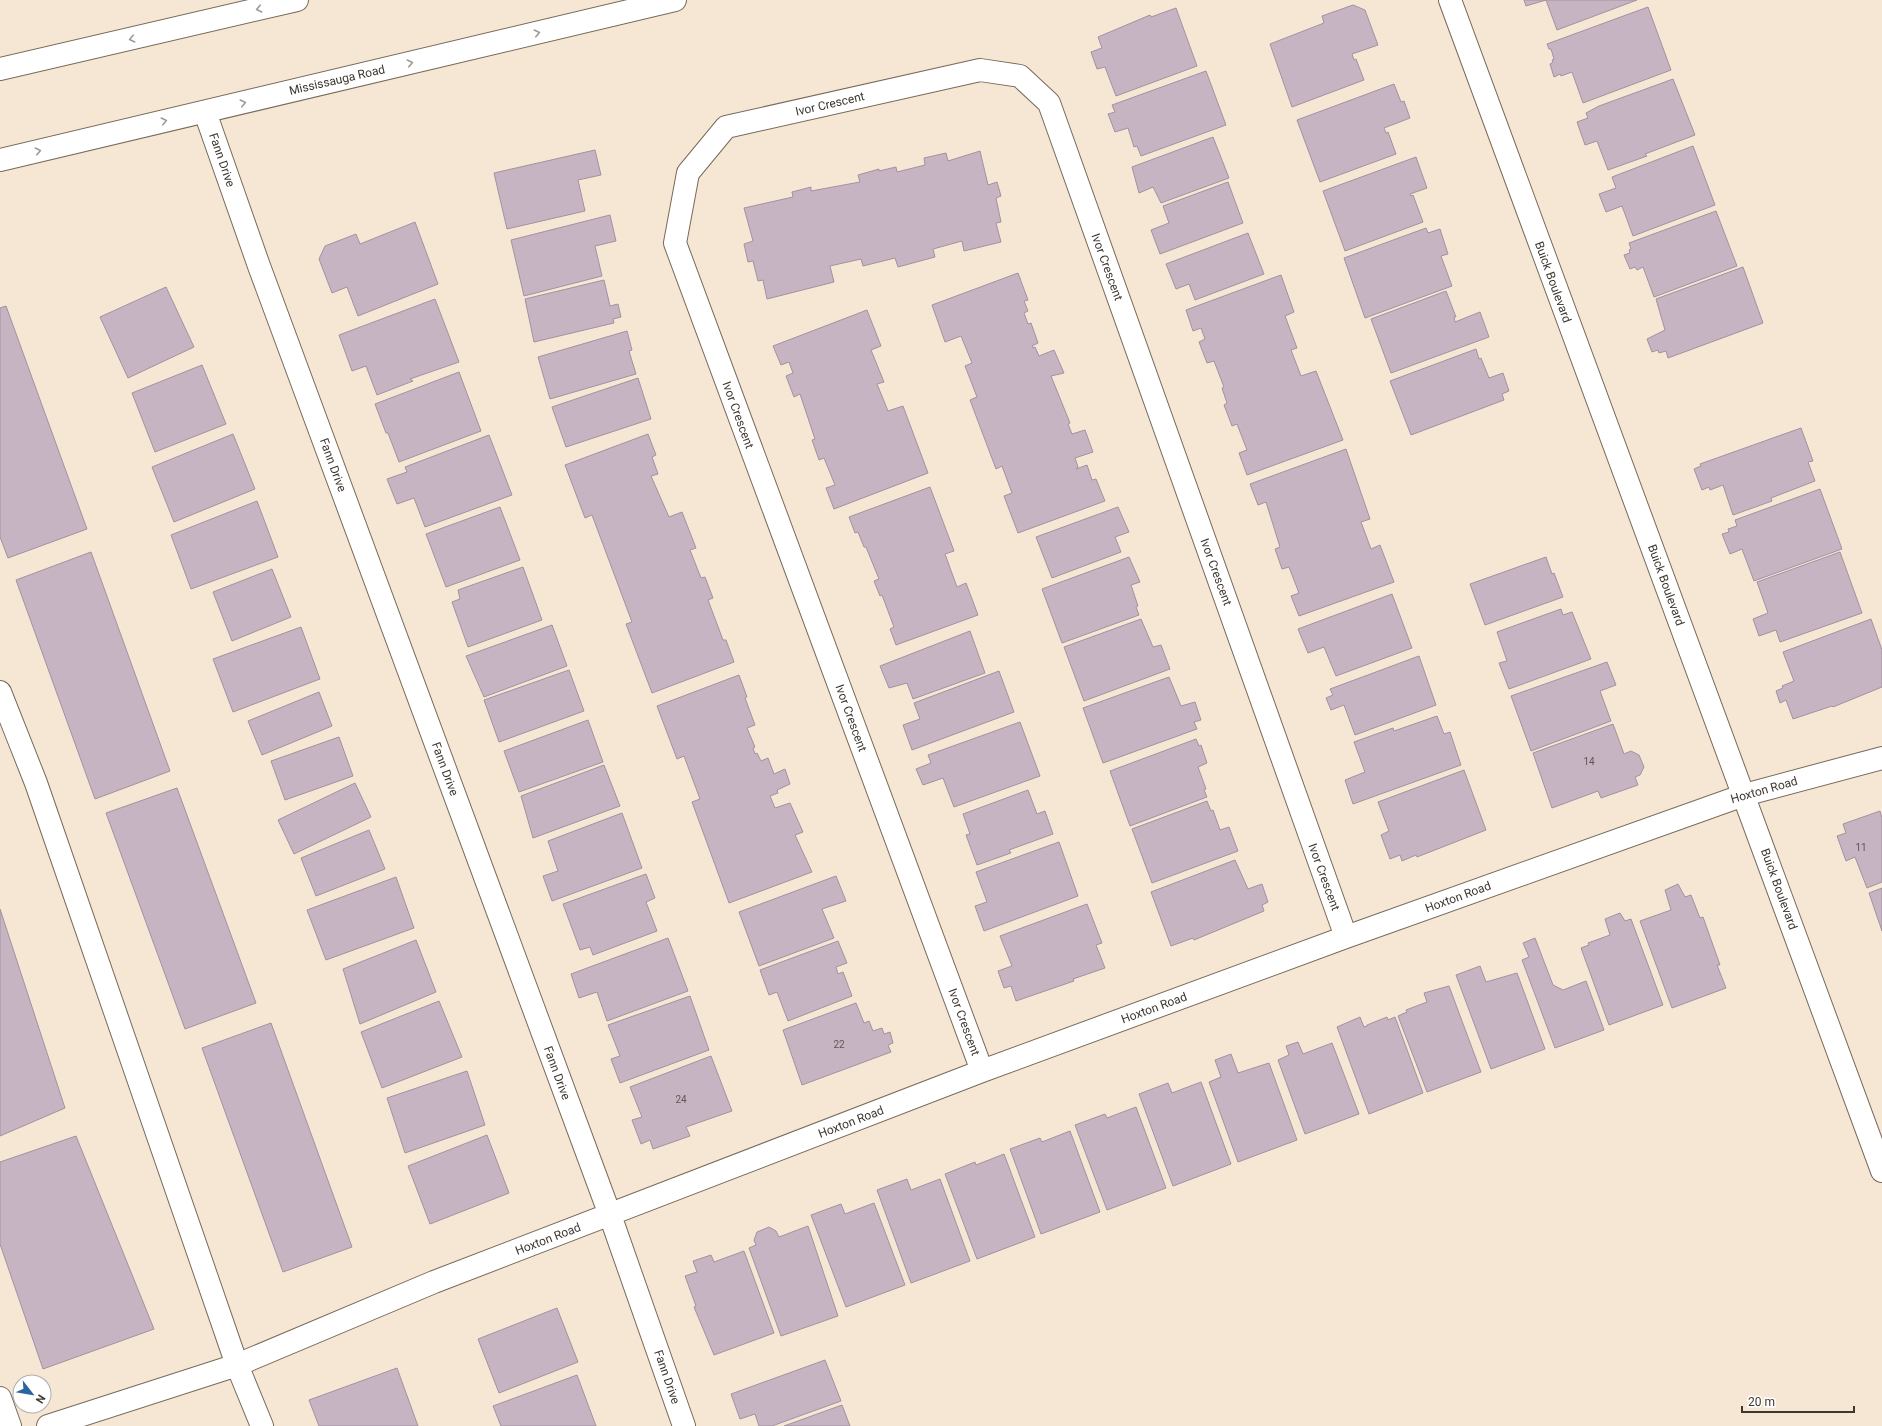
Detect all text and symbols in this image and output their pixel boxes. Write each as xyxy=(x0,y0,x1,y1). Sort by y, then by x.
one-way arrow xyxy=(256,4,263,13)
one-way arrow xyxy=(533,29,540,37)
one-way arrow xyxy=(129,34,135,42)
one-way arrow xyxy=(407,59,413,67)
street label: Mississauga Road xyxy=(288,62,386,98)
street label: Ivor Crescent xyxy=(794,89,866,119)
one-way arrow xyxy=(240,99,246,107)
one-way arrow xyxy=(161,118,168,126)
street label: Fann Drive xyxy=(206,131,238,189)
one-way arrow xyxy=(35,148,41,156)
street label: Ivor Crescent xyxy=(1088,232,1126,303)
street label: Buick Boulevard xyxy=(1532,239,1574,325)
street label: Ivor Crescent xyxy=(719,380,757,451)
street label: Fann Drive xyxy=(317,436,349,494)
street label: Ivor Crescent xyxy=(1197,537,1235,608)
street label: Buick Boulevard xyxy=(1645,542,1687,628)
street label: Ivor Crescent xyxy=(832,683,870,754)
street label: Fann Drive xyxy=(429,740,461,798)
house number: 14 xyxy=(1583,756,1595,767)
street label: Hoxton Road xyxy=(1729,774,1799,806)
street label: Ivor Crescent xyxy=(1305,842,1343,913)
house number: 11 xyxy=(1855,842,1867,853)
street label: Buick Boulevard xyxy=(1758,846,1800,932)
street label: Hoxton Road xyxy=(1423,879,1493,915)
street label: Ivor Crescent xyxy=(945,987,983,1058)
street label: Hoxton Road xyxy=(1119,990,1189,1026)
house number: 22 xyxy=(833,1039,845,1050)
street label: Fann Drive xyxy=(541,1044,573,1102)
house number: 24 xyxy=(675,1094,687,1105)
street label: Hoxton Road xyxy=(816,1103,886,1141)
street label: Hoxton Road xyxy=(513,1220,583,1258)
street label: Fann Drive xyxy=(651,1348,683,1406)
north arrow xyxy=(12,1374,52,1414)
scale bar xyxy=(1742,1388,1854,1414)
text: N xyxy=(32,1392,48,1406)
text: 20 m xyxy=(1748,1395,1775,1409)

